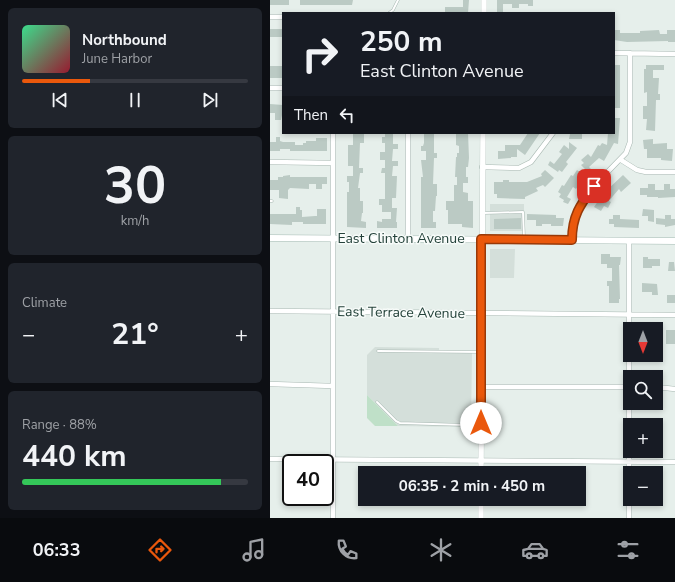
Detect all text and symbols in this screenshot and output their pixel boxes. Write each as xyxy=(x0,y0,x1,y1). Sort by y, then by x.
text: 250 m xyxy=(360,23,443,61)
icon: right xyxy=(294,28,346,80)
text: Northbound xyxy=(82,30,167,50)
text: June Harbor xyxy=(82,50,152,68)
text: East Clinton Avenue xyxy=(360,59,524,83)
icon: previous xyxy=(49,89,71,111)
icon: pause xyxy=(124,89,146,111)
icon: next xyxy=(199,89,221,111)
icon: left xyxy=(336,104,358,126)
text: Then xyxy=(294,105,328,125)
text: 30 xyxy=(104,150,166,221)
pin xyxy=(577,169,611,203)
icon: arrive xyxy=(583,175,605,197)
text: km/h xyxy=(121,212,149,230)
street label: East Clinton Avenue xyxy=(337,229,465,248)
text: Climate xyxy=(22,294,67,312)
street label: East Terrace Avenue xyxy=(337,302,465,323)
text: 21° xyxy=(111,314,159,355)
text: − xyxy=(22,320,35,350)
text: + xyxy=(235,320,248,350)
north arrow xyxy=(623,322,663,362)
map controls xyxy=(623,322,663,506)
button: search xyxy=(623,370,663,410)
position arrow xyxy=(460,402,502,444)
text: Range · 88% xyxy=(22,416,97,434)
button: + xyxy=(623,418,663,458)
text: 440 km xyxy=(22,436,127,477)
speed limit sign: 40 xyxy=(282,454,334,506)
button: − xyxy=(623,466,663,506)
text: 06:35 · 2 min · 450 m xyxy=(399,476,545,496)
icon: directions xyxy=(146,536,174,564)
icon: music xyxy=(240,536,268,564)
icon: phone xyxy=(333,536,361,564)
icon: climate xyxy=(427,536,455,564)
icon: car xyxy=(521,536,549,564)
icon: filters xyxy=(614,536,642,564)
text: 06:33 xyxy=(33,538,80,562)

